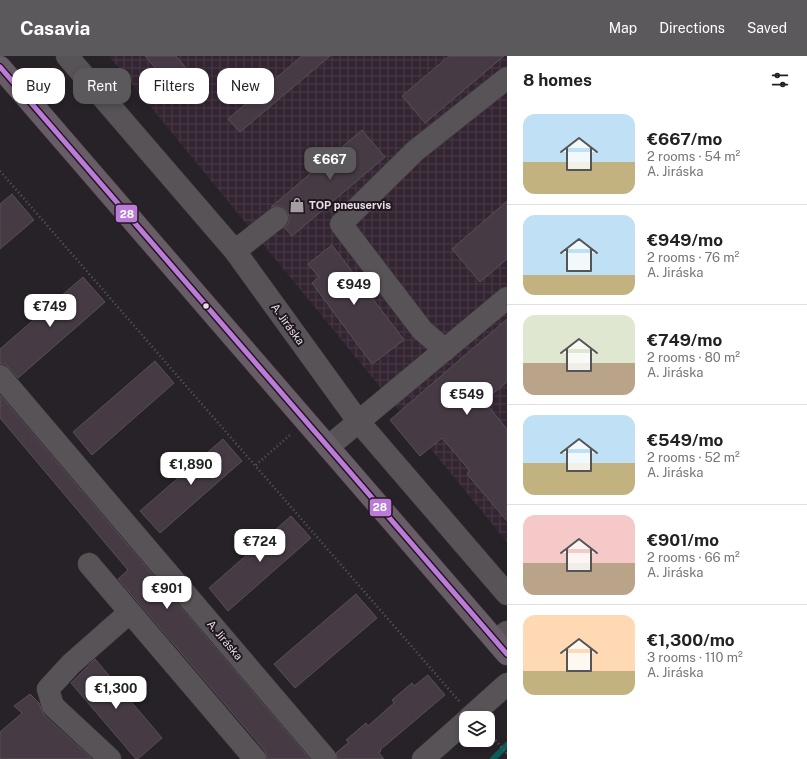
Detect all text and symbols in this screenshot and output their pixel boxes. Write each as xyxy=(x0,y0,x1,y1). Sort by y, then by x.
text: Casavia xyxy=(20,17,90,39)
text: Map xyxy=(609,20,637,36)
text: Directions xyxy=(659,20,725,36)
text: Saved xyxy=(747,20,787,36)
chip: Buy xyxy=(12,68,65,104)
chip: Rent xyxy=(73,68,131,104)
chip: Filters xyxy=(139,68,209,104)
chip: New xyxy=(217,68,274,104)
icon: filters xyxy=(769,69,791,91)
text: 8 homes xyxy=(523,70,592,90)
text: €667/mo xyxy=(647,129,722,149)
icon: home xyxy=(555,130,603,178)
pin: €667 xyxy=(306,147,354,181)
text: 2 rooms · 54 m² xyxy=(647,149,740,164)
text: €667 xyxy=(313,152,347,167)
text: A. Jiráska xyxy=(647,164,704,179)
shop icon: TOP pneuservis xyxy=(288,196,306,214)
place label: TOP pneuservis xyxy=(309,199,391,211)
line badge: 28 xyxy=(115,204,138,223)
text: 28 xyxy=(120,208,134,220)
text: €949/mo xyxy=(647,230,723,250)
icon: home xyxy=(555,231,603,279)
text: 2 rooms · 76 m² xyxy=(647,250,739,265)
text: A. Jiráska xyxy=(647,265,704,280)
pin: €949 xyxy=(330,272,378,306)
text: €949 xyxy=(337,277,371,292)
pin: €749 xyxy=(26,294,74,328)
text: €749 xyxy=(33,299,67,314)
unlabelled marker xyxy=(201,301,211,311)
street label: A. Jiráska xyxy=(269,301,307,347)
text: €749/mo xyxy=(647,330,722,350)
icon: home xyxy=(555,331,603,379)
text: 2 rooms · 80 m² xyxy=(647,350,740,365)
text: A. Jiráska xyxy=(647,365,704,380)
pin: €549 xyxy=(443,382,491,416)
text: €549 xyxy=(450,387,484,402)
text: €549/mo xyxy=(647,430,723,450)
icon: home xyxy=(555,431,603,479)
text: 2 rooms · 52 m² xyxy=(647,450,740,465)
pin: €1,890 xyxy=(158,452,224,486)
text: €1,890 xyxy=(169,457,213,472)
text: A. Jiráska xyxy=(647,465,704,480)
line badge: 28 xyxy=(369,498,392,517)
text: 28 xyxy=(373,501,387,513)
pin: €724 xyxy=(236,529,284,563)
text: €901/mo xyxy=(647,530,719,550)
icon: home xyxy=(555,531,603,579)
text: €724 xyxy=(243,534,277,549)
text: 2 rooms · 66 m² xyxy=(647,550,740,565)
text: A. Jiráska xyxy=(647,565,704,580)
pin: €901 xyxy=(143,576,191,610)
text: €901 xyxy=(152,581,182,596)
street label: A. Jiráska xyxy=(205,618,245,662)
text: €1,300/mo xyxy=(647,630,735,650)
icon: home xyxy=(555,631,603,679)
text: 3 rooms · 110 m² xyxy=(647,650,743,665)
text: A. Jiráska xyxy=(647,665,704,680)
pin: €1,300 xyxy=(83,676,149,710)
text: €1,300 xyxy=(95,681,137,696)
map controls xyxy=(459,711,495,747)
button: layers xyxy=(459,711,495,747)

